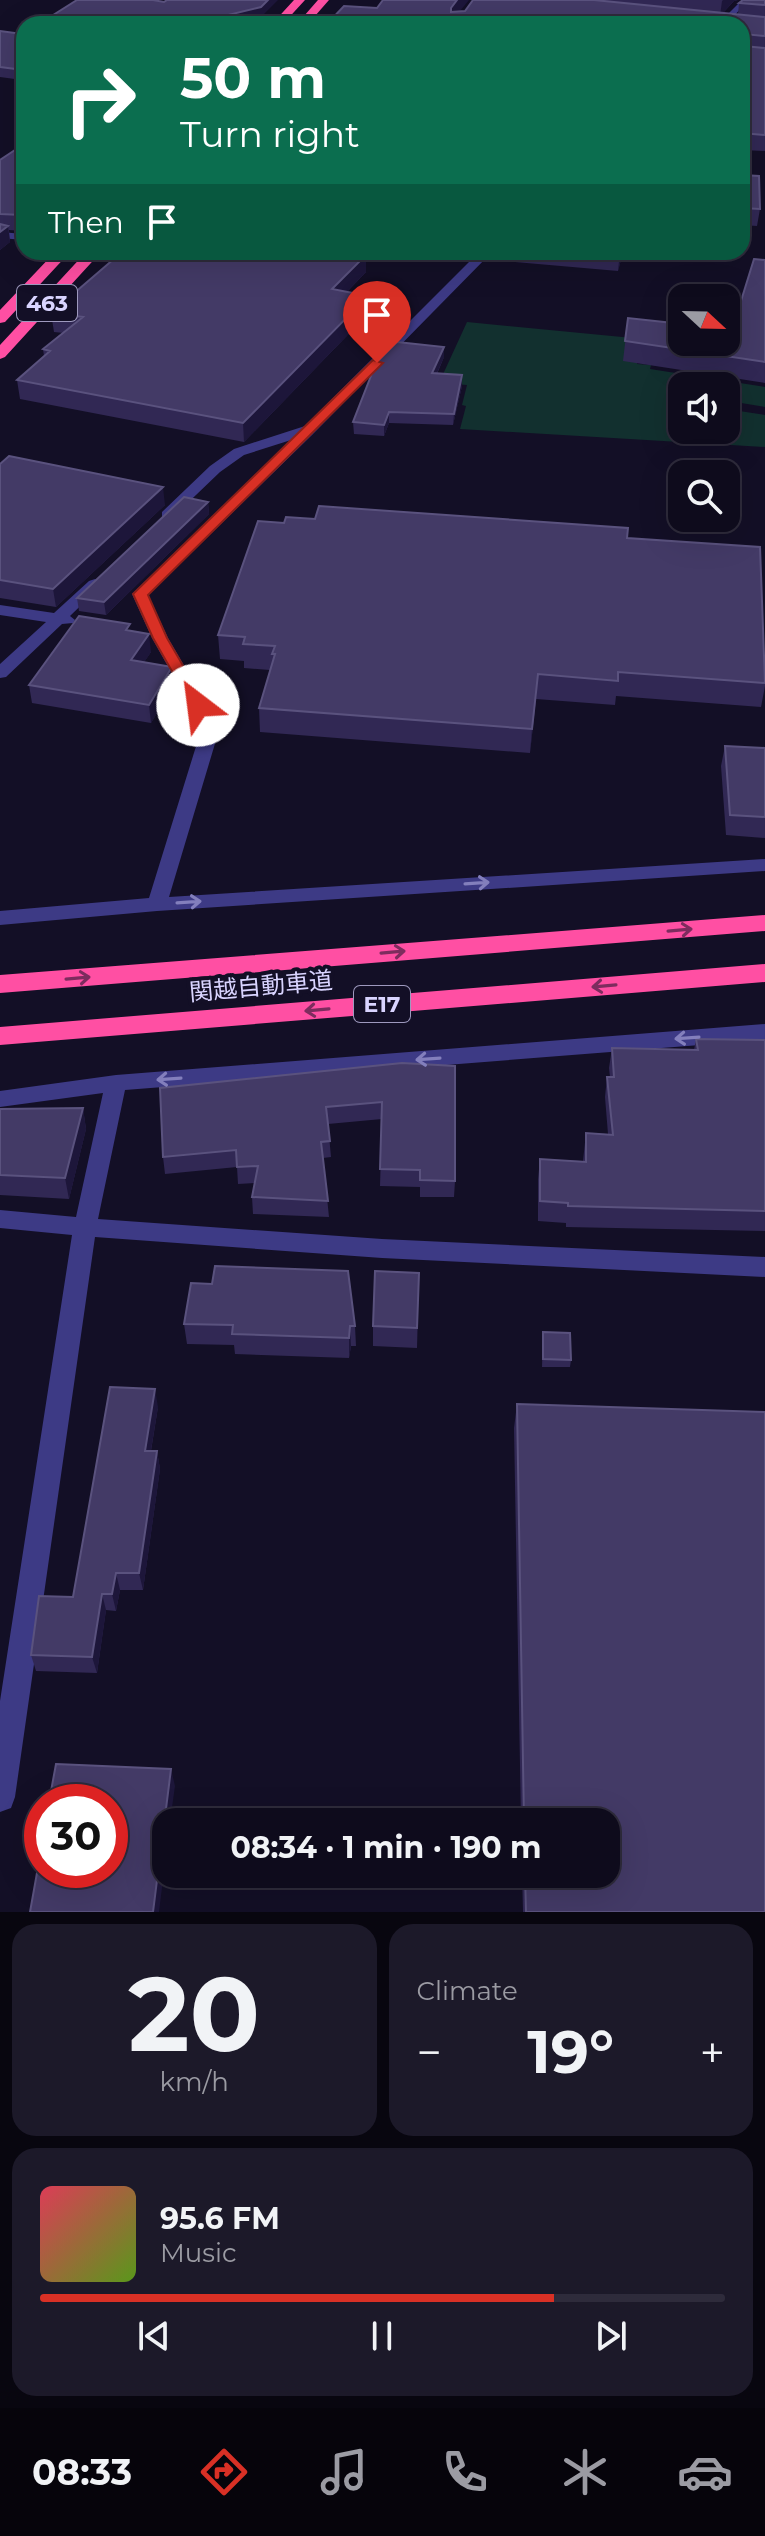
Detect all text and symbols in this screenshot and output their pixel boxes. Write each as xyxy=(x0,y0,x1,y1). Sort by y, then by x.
text: 50 m xyxy=(180,44,326,112)
icon: right xyxy=(48,48,152,152)
text: Turn right xyxy=(180,112,360,156)
icon: arrive xyxy=(140,200,184,244)
text: Then xyxy=(48,204,124,241)
pin xyxy=(343,281,411,363)
north arrow xyxy=(668,284,740,356)
map controls xyxy=(668,284,740,532)
road number: 463 xyxy=(17,285,77,321)
icon: arrive xyxy=(355,293,399,337)
button: sound xyxy=(668,372,740,444)
button: search xyxy=(668,460,740,532)
position arrow xyxy=(156,663,240,747)
one-way arrow xyxy=(463,875,490,890)
one-way arrow xyxy=(175,894,202,909)
one-way arrow xyxy=(666,922,693,937)
one-way arrow xyxy=(379,945,406,960)
street label: 関越自動車道 xyxy=(188,965,334,1007)
one-way arrow xyxy=(64,970,91,985)
one-way arrow xyxy=(591,979,618,994)
road number: E17 xyxy=(354,986,410,1022)
one-way arrow xyxy=(304,1002,330,1017)
one-way arrow xyxy=(674,1031,701,1046)
one-way arrow xyxy=(415,1051,442,1066)
one-way arrow xyxy=(156,1072,183,1087)
speed limit sign: 30 xyxy=(24,1784,128,1888)
text: 08:34 · 1 min · 190 m xyxy=(230,1829,542,1866)
text: 20 xyxy=(128,1950,260,2077)
text: Climate xyxy=(417,1975,518,2007)
text: 19° xyxy=(527,2015,614,2088)
text: − xyxy=(417,2025,442,2079)
text: + xyxy=(700,2025,725,2079)
text: km/h xyxy=(160,2066,229,2098)
text: 95.6 FM xyxy=(160,2200,280,2237)
text: Music xyxy=(160,2237,237,2269)
icon: previous xyxy=(132,2314,176,2358)
icon: pause xyxy=(360,2314,404,2358)
icon: next xyxy=(589,2314,633,2358)
icon: directions xyxy=(196,2444,252,2500)
icon: music xyxy=(316,2444,372,2500)
icon: phone xyxy=(437,2444,493,2500)
icon: climate xyxy=(557,2444,613,2500)
icon: car xyxy=(677,2444,733,2500)
text: 08:33 xyxy=(32,2450,132,2494)

